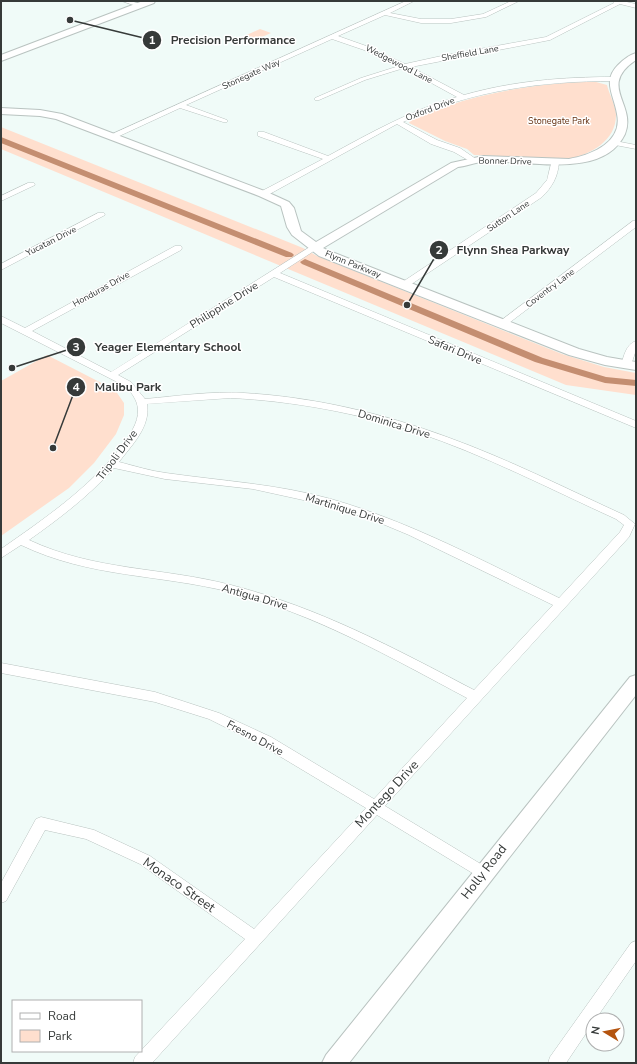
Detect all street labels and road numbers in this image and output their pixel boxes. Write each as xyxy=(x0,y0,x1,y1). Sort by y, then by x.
street label: Wedgewood Lane xyxy=(363,42,435,86)
street label: Sheffield Lane xyxy=(440,42,500,64)
street label: Stonegate Way xyxy=(220,56,282,92)
street label: Oxford Drive xyxy=(404,94,456,124)
street label: Bonner Drive xyxy=(478,155,532,167)
street label: Sutton Lane xyxy=(484,197,532,235)
street label: Yucatan Drive xyxy=(23,223,79,259)
street label: Flynn Parkway xyxy=(323,247,383,281)
street label: Coventry Lane xyxy=(523,266,577,310)
street label: Honduras Drive xyxy=(70,268,132,310)
street label: Philippine Drive xyxy=(187,278,261,332)
street label: Safari Drive xyxy=(426,332,484,368)
street label: Dominica Drive xyxy=(356,406,432,442)
street label: Tripoli Drive xyxy=(93,427,141,483)
street label: Martinique Drive xyxy=(304,490,387,528)
street label: Antigua Drive xyxy=(220,580,290,614)
street label: Fresno Drive xyxy=(224,717,286,759)
street label: Montego Drive xyxy=(351,756,423,832)
street label: Holly Road xyxy=(457,841,511,903)
street label: Monaco Street xyxy=(139,853,219,917)

